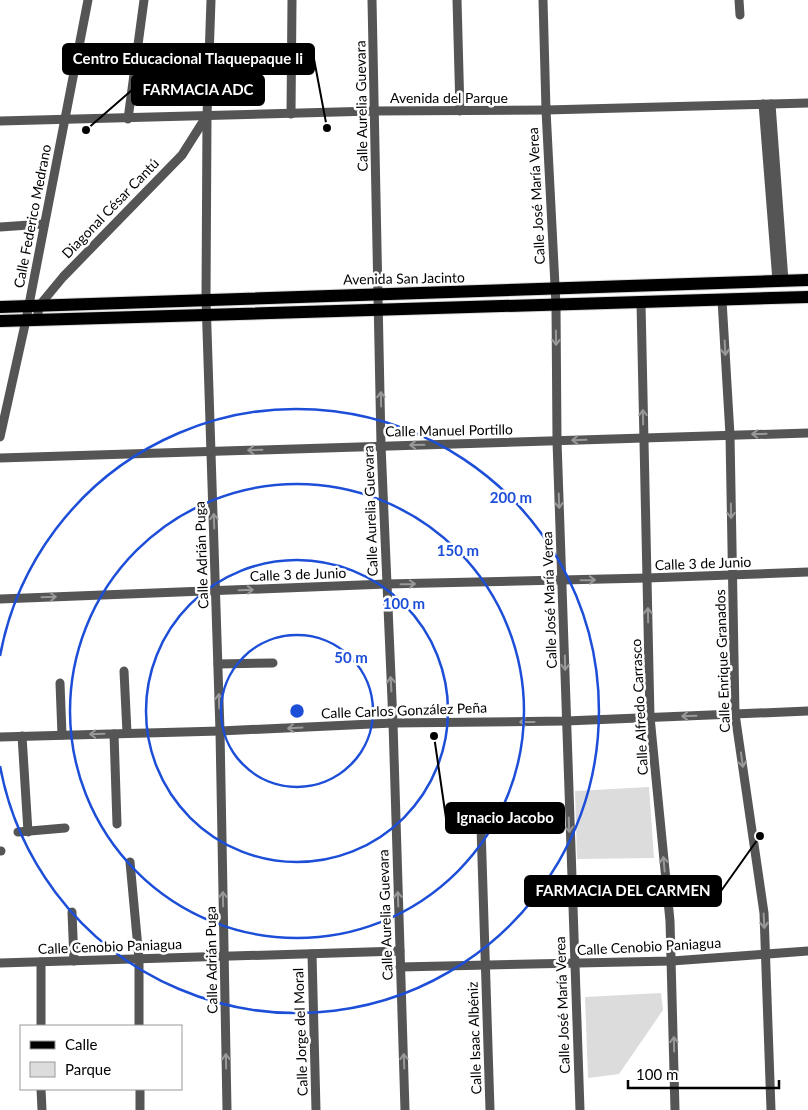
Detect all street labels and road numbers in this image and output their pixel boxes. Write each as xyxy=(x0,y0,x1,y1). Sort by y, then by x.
street label: Calle Aurelia Guevara xyxy=(351,40,371,172)
street label: Avenida del Parque xyxy=(390,89,508,106)
street label: Calle José María Verea xyxy=(524,127,548,265)
street label: Calle Federico Medrano xyxy=(10,143,54,289)
street label: Diagonal César Cantú xyxy=(58,154,162,262)
street label: Avenida San Jacinto xyxy=(343,268,465,288)
street label: Calle Manuel Portillo xyxy=(385,420,513,440)
street label: Calle Aurelia Guevara xyxy=(359,445,381,577)
street label: Calle Adrián Puga xyxy=(191,501,211,609)
street label: Calle José María Verea xyxy=(538,531,560,669)
street label: Calle 3 de Junio xyxy=(654,553,752,573)
street label: Calle 3 de Junio xyxy=(249,564,347,584)
street label: Calle Enrique Granados xyxy=(711,589,733,733)
street label: Calle Alfredo Carrasco xyxy=(627,638,651,776)
street label: Calle Carlos González Peña xyxy=(321,699,487,721)
street label: Calle Aurelia Guevara xyxy=(374,849,396,981)
street label: Calle Adrián Puga xyxy=(202,906,220,1014)
street label: Calle Cenobio Paniagua xyxy=(577,934,722,958)
street label: Calle Cenobio Paniagua xyxy=(38,935,182,957)
street label: Calle José María Verea xyxy=(551,936,573,1074)
street label: Calle Jorge del Moral xyxy=(289,968,311,1096)
street label: Calle Isaac Albéniz xyxy=(464,981,484,1095)

